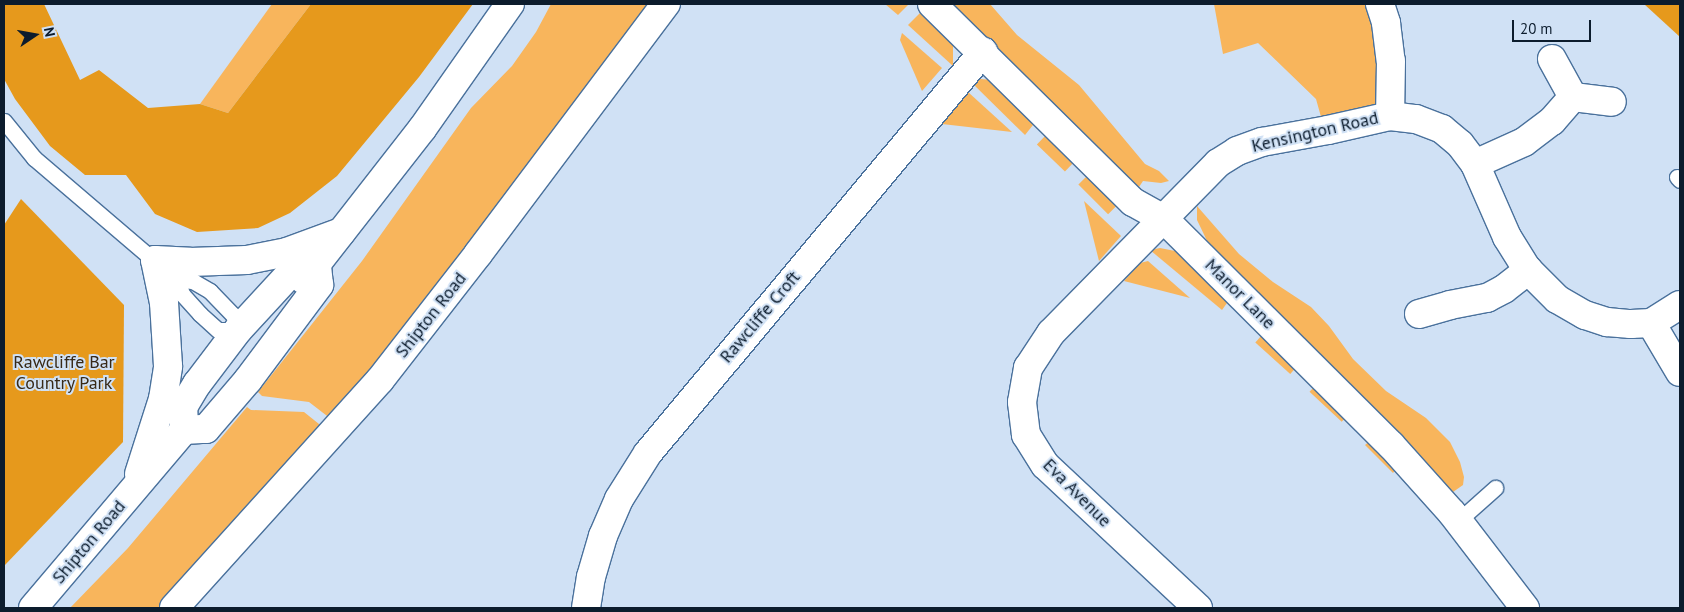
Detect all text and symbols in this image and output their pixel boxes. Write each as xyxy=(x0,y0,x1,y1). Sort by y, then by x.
north arrow xyxy=(10,10,60,60)
scale bar xyxy=(1514,10,1593,42)
text: 20 m xyxy=(1520,19,1553,38)
text: N xyxy=(40,26,59,38)
street label: Kensington Road xyxy=(1250,107,1380,157)
street label: Manor Lane xyxy=(1200,254,1280,334)
street label: Rawcliffe Croft xyxy=(715,267,805,367)
street label: Shipton Road xyxy=(391,268,471,362)
park label: Rawcliffe Bar Country Park xyxy=(13,352,115,394)
street label: Eva Avenue xyxy=(1038,454,1116,532)
street label: Shipton Road xyxy=(48,496,130,588)

